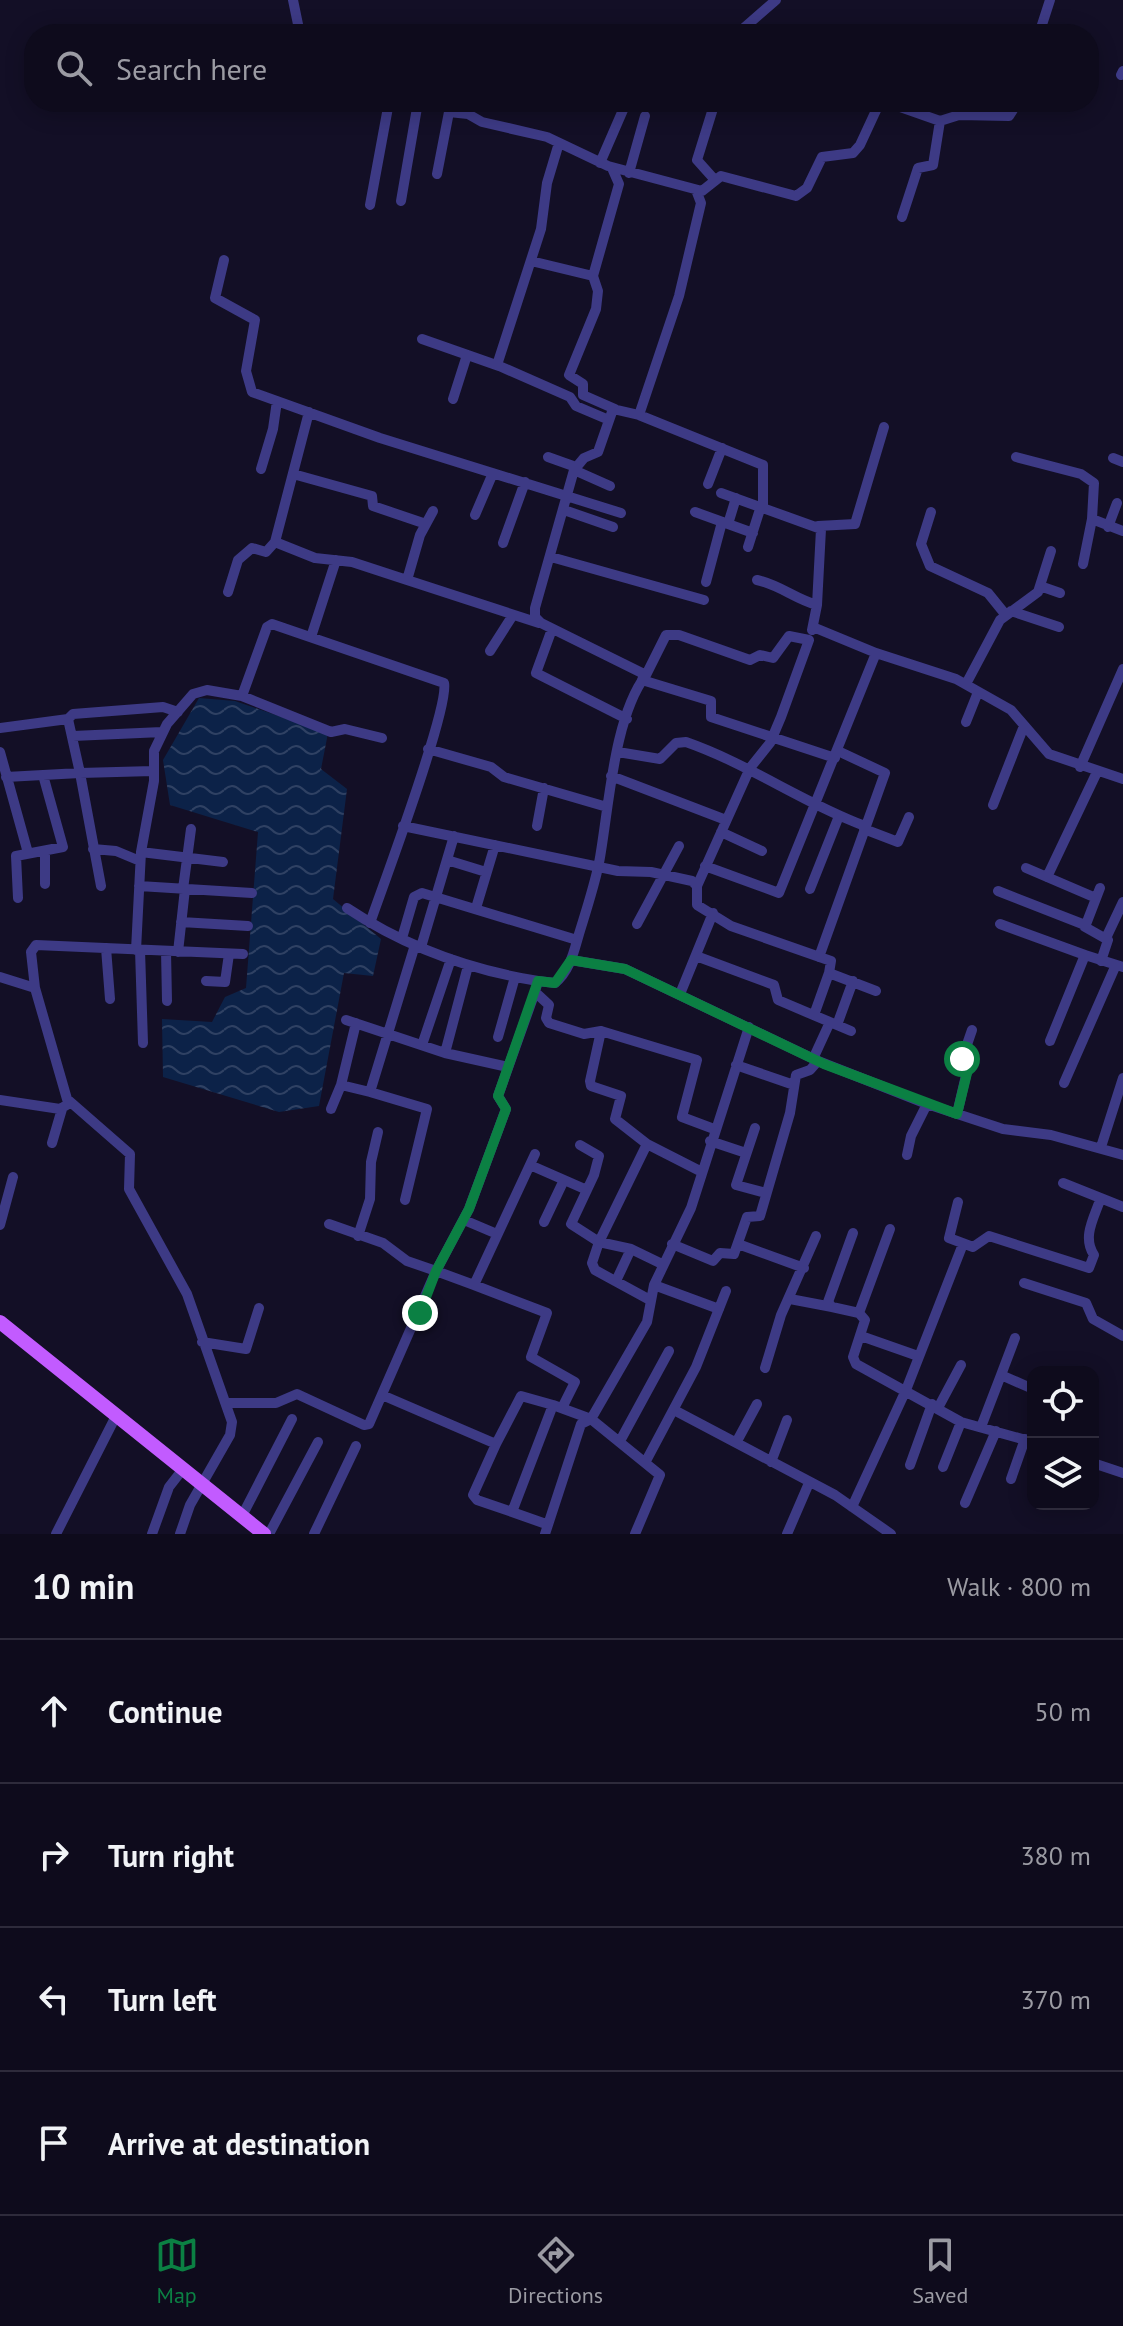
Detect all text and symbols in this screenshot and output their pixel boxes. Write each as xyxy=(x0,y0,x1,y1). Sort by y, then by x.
search box xyxy=(24,24,1099,112)
icon: search xyxy=(52,46,96,90)
text: Search here xyxy=(116,49,267,88)
route start xyxy=(944,1041,980,1077)
route end xyxy=(402,1295,438,1331)
map controls xyxy=(1027,1366,1099,1510)
button: locate xyxy=(1027,1366,1099,1438)
button: layers xyxy=(1027,1438,1099,1510)
text: 10 min xyxy=(32,1564,134,1608)
text: Walk · 800 m xyxy=(947,1570,1091,1603)
icon: ahead xyxy=(32,1689,76,1733)
text: Continue xyxy=(108,1692,222,1731)
text: 50 m xyxy=(1035,1695,1091,1728)
icon: right xyxy=(32,1833,76,1877)
text: Turn right xyxy=(108,1836,234,1875)
text: 380 m xyxy=(1020,1839,1091,1872)
icon: left xyxy=(32,1977,76,2021)
text: Turn left xyxy=(108,1980,216,2019)
text: 370 m xyxy=(1020,1983,1091,2016)
icon: arrive xyxy=(32,2121,76,2165)
text: Arrive at destination xyxy=(108,2124,370,2163)
tab: Map xyxy=(155,2233,199,2309)
tab: Directions xyxy=(508,2233,603,2309)
tab: Saved xyxy=(912,2233,968,2309)

